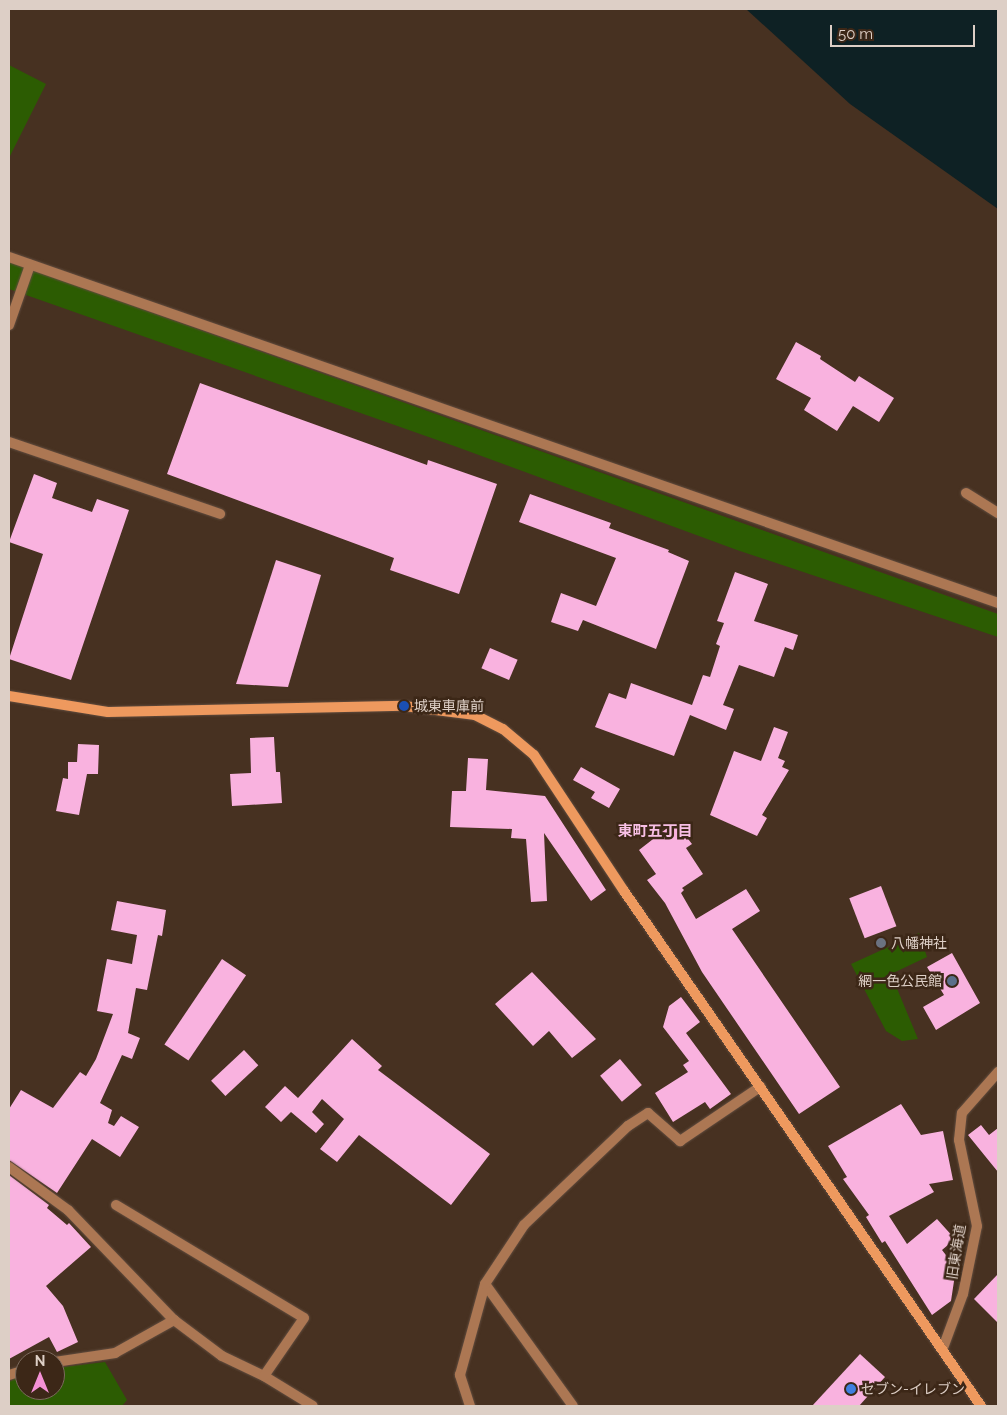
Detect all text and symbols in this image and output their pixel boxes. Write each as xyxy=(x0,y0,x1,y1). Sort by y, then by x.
scale bar xyxy=(832,15,977,47)
text: 50 m xyxy=(838,25,873,43)
place label: 城東車庫前 xyxy=(414,698,484,714)
marker: 城東車庫前 xyxy=(398,700,410,712)
district label: 東町五丁目 xyxy=(618,823,692,841)
place label: 八幡神社 xyxy=(891,935,947,951)
marker: 八幡神社 xyxy=(875,937,887,949)
place label: 網一色公民館 xyxy=(858,973,942,989)
marker: 網一色公民館 xyxy=(946,975,958,987)
street label: 旧東海道 xyxy=(943,1223,969,1281)
north arrow xyxy=(15,1350,65,1400)
text: N xyxy=(35,1353,45,1369)
place label: セブン-イレブン xyxy=(861,1381,965,1397)
marker: セブン-イレブン xyxy=(845,1383,857,1395)

